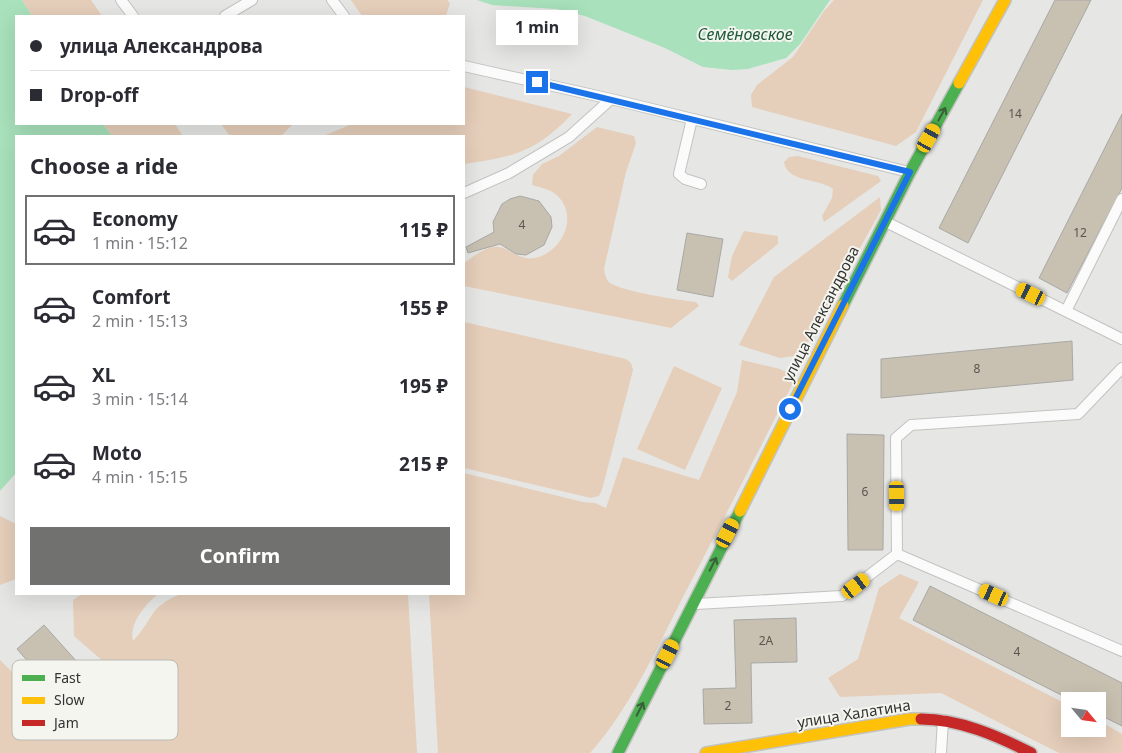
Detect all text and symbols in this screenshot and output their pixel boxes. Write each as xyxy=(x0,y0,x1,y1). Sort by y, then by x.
callout: 1 min xyxy=(496,9,578,44)
text: 1 min xyxy=(515,16,559,38)
water label: Семёновское xyxy=(697,23,793,45)
text: улица Александрова xyxy=(60,33,263,59)
route end xyxy=(526,71,548,93)
text: Drop-off xyxy=(60,82,139,108)
house number: 14 xyxy=(1008,105,1022,122)
one-way arrow xyxy=(938,107,947,122)
car xyxy=(915,121,942,155)
text: Choose a ride xyxy=(30,150,178,180)
text: Economy xyxy=(92,206,178,232)
icon: car xyxy=(32,208,77,253)
house number: 4 xyxy=(519,216,526,233)
text: 115 ₽ xyxy=(399,217,448,243)
house number: 12 xyxy=(1073,224,1087,241)
text: 1 min · 15:12 xyxy=(92,232,188,254)
street label: улица Александрова xyxy=(777,242,863,385)
car xyxy=(1014,281,1047,307)
text: Comfort xyxy=(92,284,171,310)
icon: car xyxy=(32,286,77,331)
text: 155 ₽ xyxy=(399,295,448,321)
text: 2 min · 15:13 xyxy=(92,310,188,332)
house number: 8 xyxy=(974,360,981,377)
text: XL xyxy=(92,362,115,388)
icon: car xyxy=(32,364,77,409)
text: 195 ₽ xyxy=(399,373,448,399)
text: 3 min · 15:14 xyxy=(92,388,188,410)
route start xyxy=(779,398,801,420)
text: Moto xyxy=(92,440,142,466)
icon: car xyxy=(32,442,77,487)
text: 215 ₽ xyxy=(399,451,448,477)
text: 4 min · 15:15 xyxy=(92,466,188,488)
car xyxy=(889,481,904,511)
house number: 6 xyxy=(862,483,869,500)
car xyxy=(714,516,741,550)
button: Confirm xyxy=(30,527,450,585)
one-way arrow xyxy=(709,557,718,572)
car xyxy=(839,571,872,601)
car xyxy=(977,582,1010,608)
house number: 2А xyxy=(759,632,774,649)
car xyxy=(654,637,681,671)
house number: 4 xyxy=(1014,643,1021,660)
legend xyxy=(12,660,178,740)
text: Fast xyxy=(54,668,81,687)
text: Slow xyxy=(54,690,85,709)
north arrow xyxy=(1061,692,1106,738)
map controls xyxy=(1061,692,1106,737)
street label: улица Халатина xyxy=(796,694,912,732)
house number: 2 xyxy=(725,697,732,714)
one-way arrow xyxy=(635,702,645,717)
text: Jam xyxy=(52,713,79,732)

